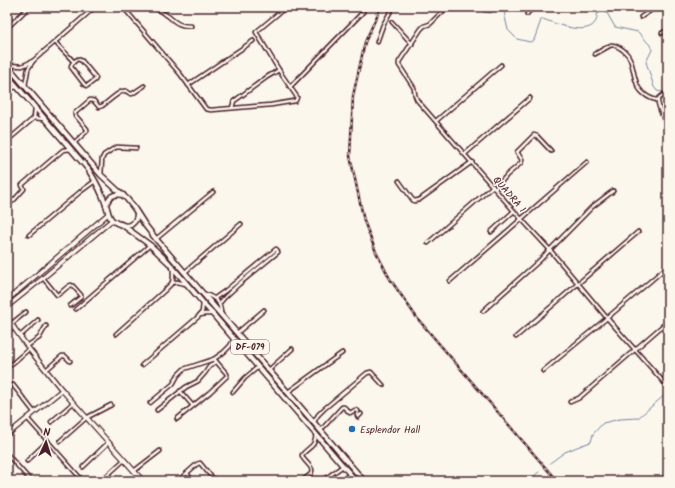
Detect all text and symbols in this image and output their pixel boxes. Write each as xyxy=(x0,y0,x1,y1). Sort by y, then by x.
street label: QUADRA 1 xyxy=(489,173,530,217)
road number: DF-079 xyxy=(231,340,269,354)
north arrow xyxy=(26,422,66,462)
place label: Esplendor Hall xyxy=(360,422,421,438)
text: N xyxy=(43,424,51,442)
marker: Esplendor Hall xyxy=(347,424,357,434)

